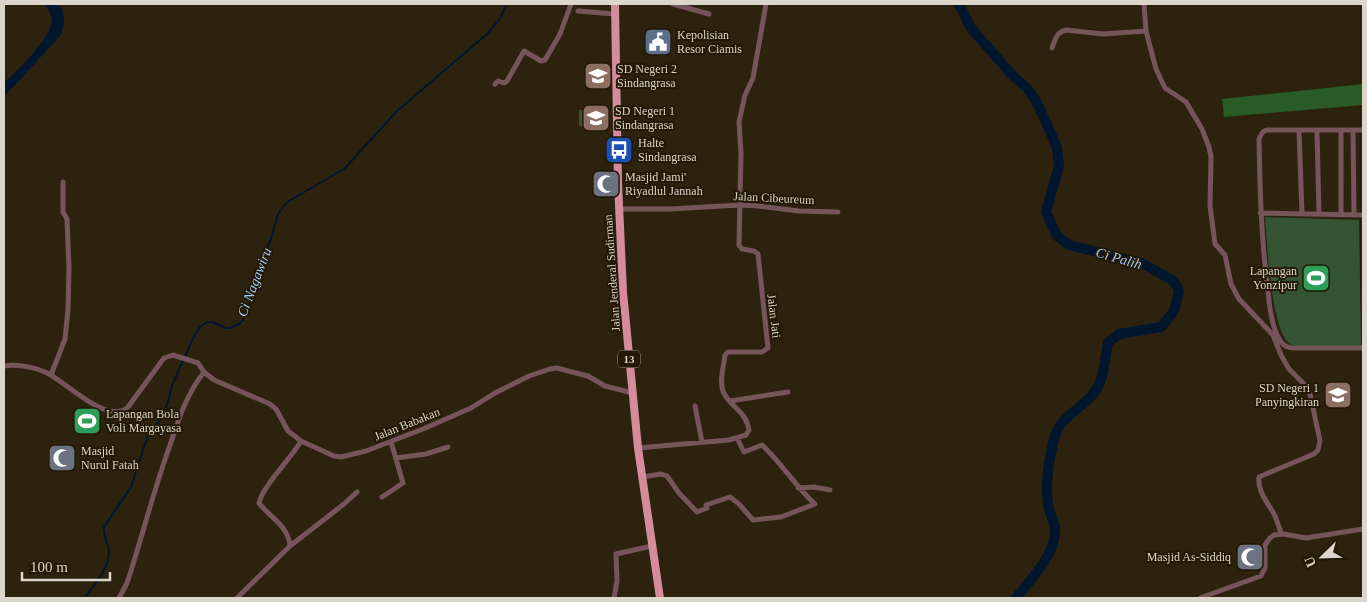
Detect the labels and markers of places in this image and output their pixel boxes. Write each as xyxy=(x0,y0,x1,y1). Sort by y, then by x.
public building icon: Kepolisian Resor Ciamis xyxy=(643,27,673,57)
place label: Kepolisian Resor Ciamis xyxy=(677,28,742,56)
school or university icon: SD Negeri 2 Sindangrasa xyxy=(583,61,613,91)
place label: SD Negeri 2 Sindangrasa xyxy=(617,62,677,90)
school or university icon: SD Negeri 1 Sindangrasa xyxy=(581,103,611,133)
place label: SD Negeri 1 Sindangrasa xyxy=(615,104,675,132)
bus stop icon: Halte Sindangrasa xyxy=(604,135,634,165)
place label: Halte Sindangrasa xyxy=(638,136,697,164)
mosque icon: Masjid Jami' Riyadlul Jannah xyxy=(591,169,621,199)
place label: Masjid Jami' Riyadlul Jannah xyxy=(625,170,703,198)
sports icon: Lapangan Yonzipur xyxy=(1301,263,1331,293)
place label: Lapangan Yonzipur xyxy=(1250,264,1297,292)
school or university icon: SD Negeri 1 Panyingkiran xyxy=(1323,380,1353,410)
place label: SD Negeri 1 Panyingkiran xyxy=(1255,381,1319,409)
sports icon: Lapangan Bola Voli Margayasa xyxy=(72,406,102,436)
place label: Lapangan Bola Voli Margayasa xyxy=(106,407,182,435)
mosque icon: Masjid Nurul Fatah xyxy=(47,443,77,473)
place label: Masjid Nurul Fatah xyxy=(81,444,139,472)
mosque icon: Masjid As-Siddiq xyxy=(1235,542,1265,572)
place label: Masjid As-Siddiq xyxy=(1147,550,1231,564)

